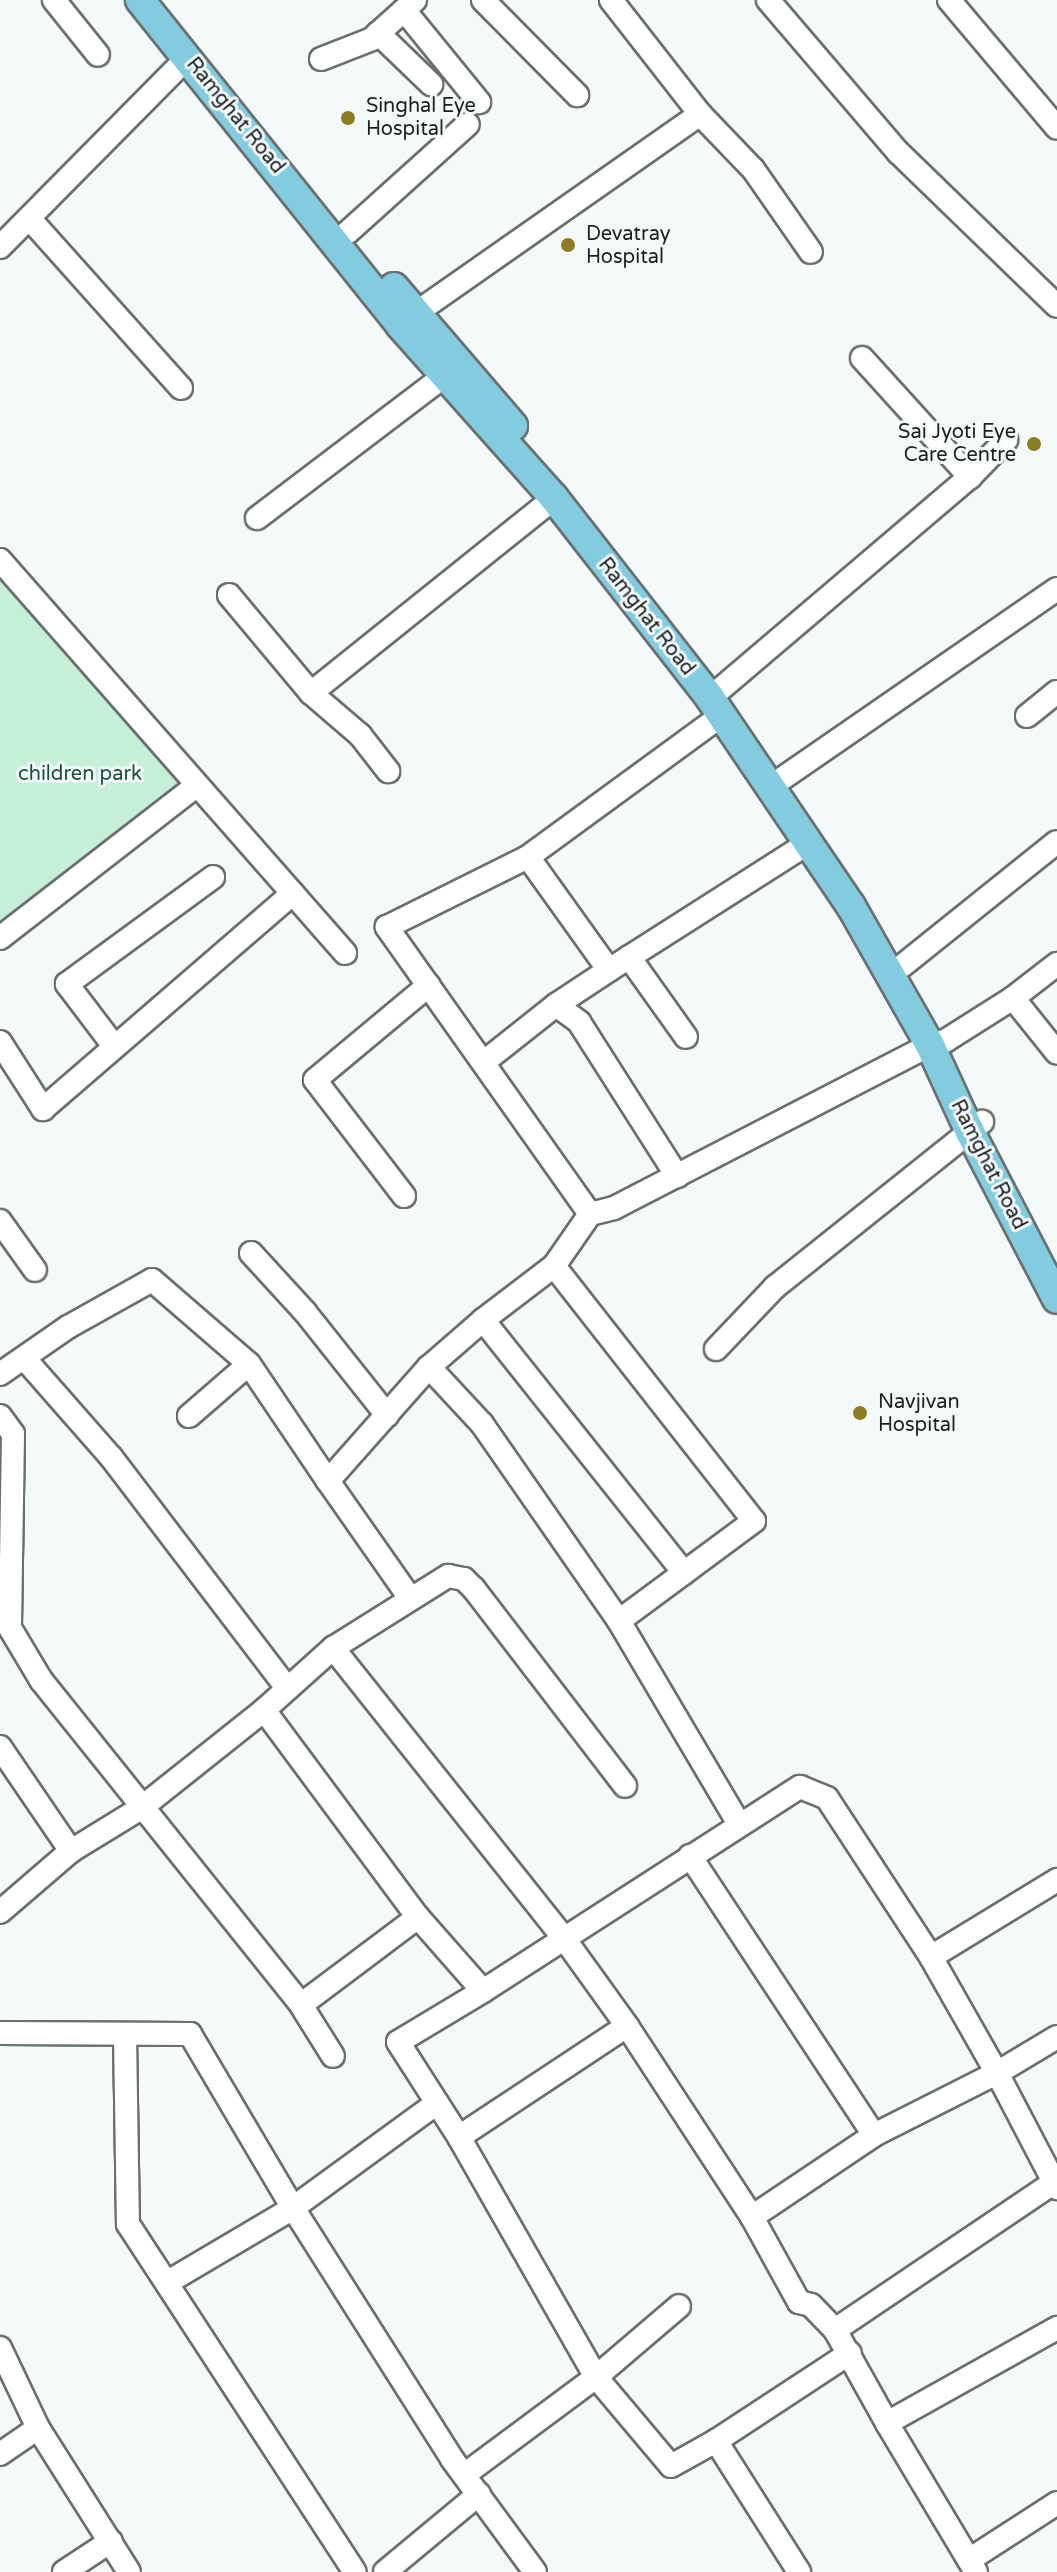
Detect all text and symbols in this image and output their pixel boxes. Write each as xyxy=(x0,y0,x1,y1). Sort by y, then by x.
street label: Ramghat Road xyxy=(181,53,289,179)
place label: Singhal Eye Hospital xyxy=(366,94,476,141)
marker: Singhal Eye Hospital xyxy=(337,107,359,129)
place label: Devatray Hospital xyxy=(586,222,670,269)
marker: Devatray Hospital xyxy=(557,234,579,256)
place label: Sai Jyoti Eye Care Centre xyxy=(898,420,1016,467)
marker: Sai Jyoti Eye Care Centre xyxy=(1023,433,1045,455)
street label: Ramghat Road xyxy=(593,553,699,681)
park label: children park xyxy=(18,762,142,786)
street label: Ramghat Road xyxy=(945,1096,1031,1234)
place label: Navjivan Hospital xyxy=(878,1390,960,1437)
marker: Navjivan Hospital xyxy=(849,1402,871,1424)

